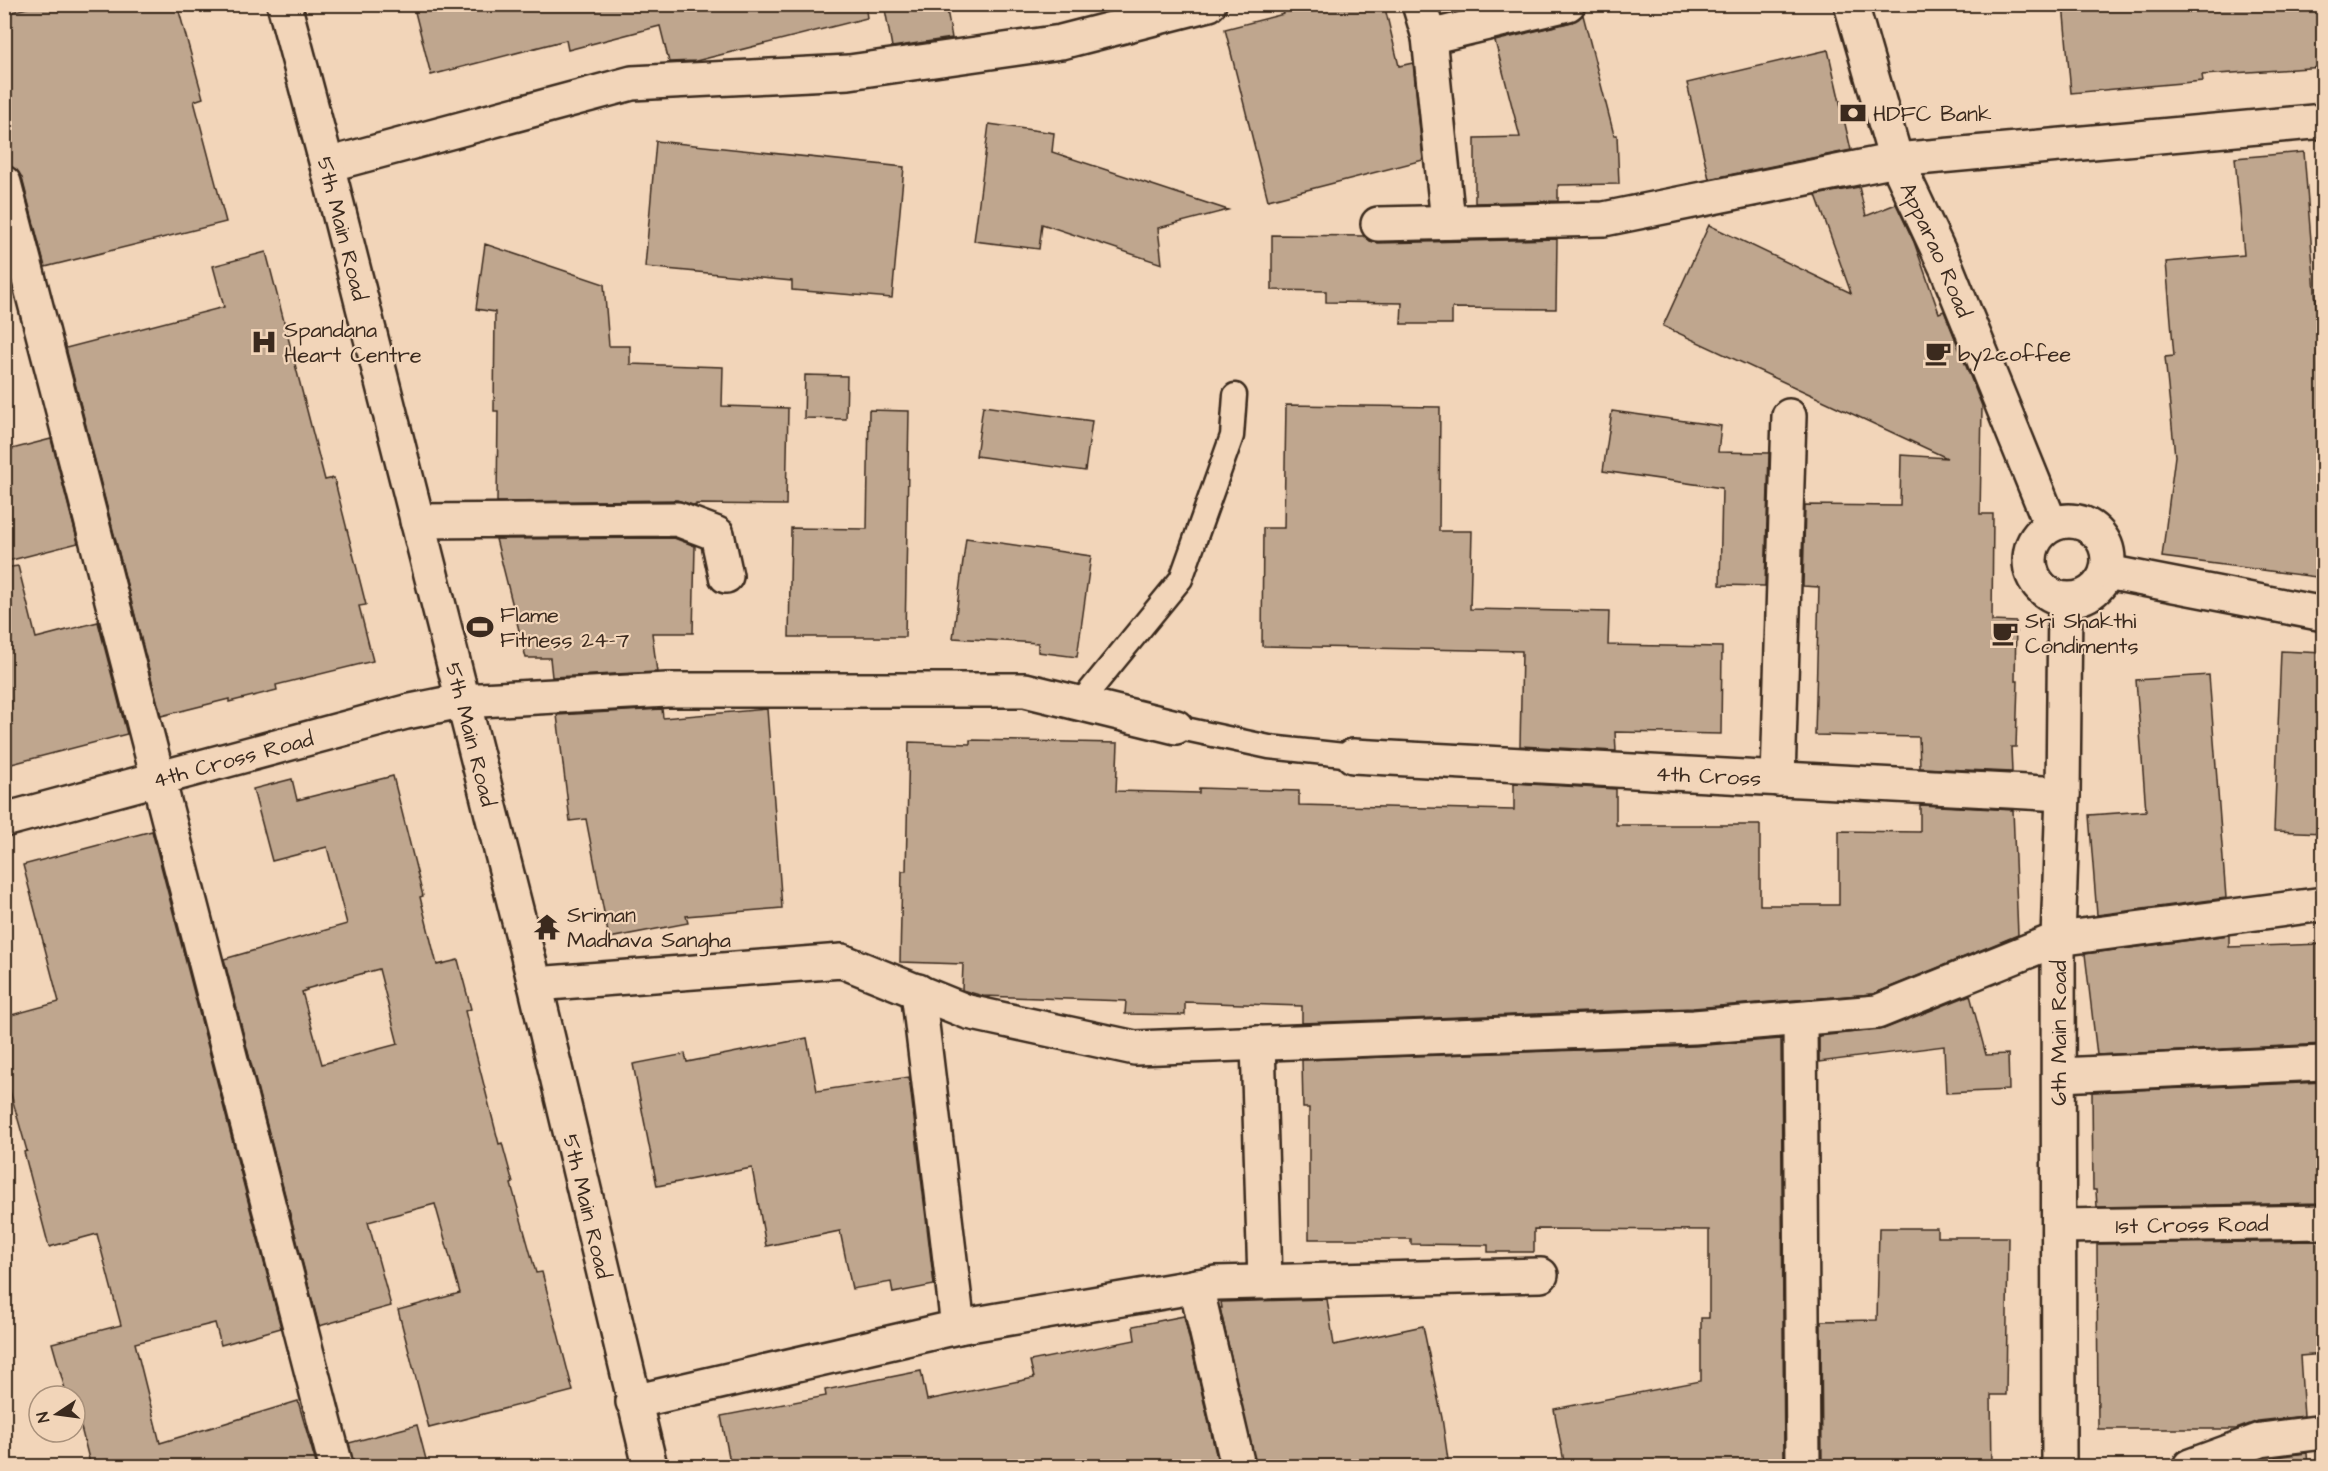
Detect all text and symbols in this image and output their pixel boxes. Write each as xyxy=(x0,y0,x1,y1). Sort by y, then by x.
bank icon: HDFC Bank xyxy=(1838,98,1868,128)
place label: HDFC Bank xyxy=(1873,99,1992,130)
street label: 5th Main Road xyxy=(308,153,375,304)
street label: Apparao Road xyxy=(1892,178,1979,322)
place label: Spandana Heart Centre xyxy=(284,315,422,371)
hospital icon: Spandana Heart Centre xyxy=(249,327,279,357)
cafe icon: by2coffee xyxy=(1923,338,1953,368)
place label: by2coffee xyxy=(1958,339,2071,371)
place label: Flame Fitness 24-7 xyxy=(500,600,630,656)
place label: Sri Shakthi Condiments xyxy=(2025,606,2139,662)
sports icon: Flame Fitness 24-7 xyxy=(465,612,495,642)
cafe icon: Sri Shakthi Condiments xyxy=(1990,618,2020,648)
street label: 5th Main Road xyxy=(437,659,503,810)
street label: 4th Cross Road xyxy=(150,724,317,796)
street label: 4th Cross xyxy=(1655,758,1762,795)
place label: Sriman Madhava Sangha xyxy=(567,900,731,957)
temple icon: Sriman Madhava Sangha xyxy=(532,912,562,942)
street label: 6th Main Road xyxy=(2044,960,2075,1106)
street label: 5th Main Road xyxy=(554,1131,619,1282)
street label: 1st Cross Road xyxy=(2115,1209,2269,1242)
north arrow xyxy=(27,1384,87,1444)
text: N xyxy=(32,1410,55,1425)

